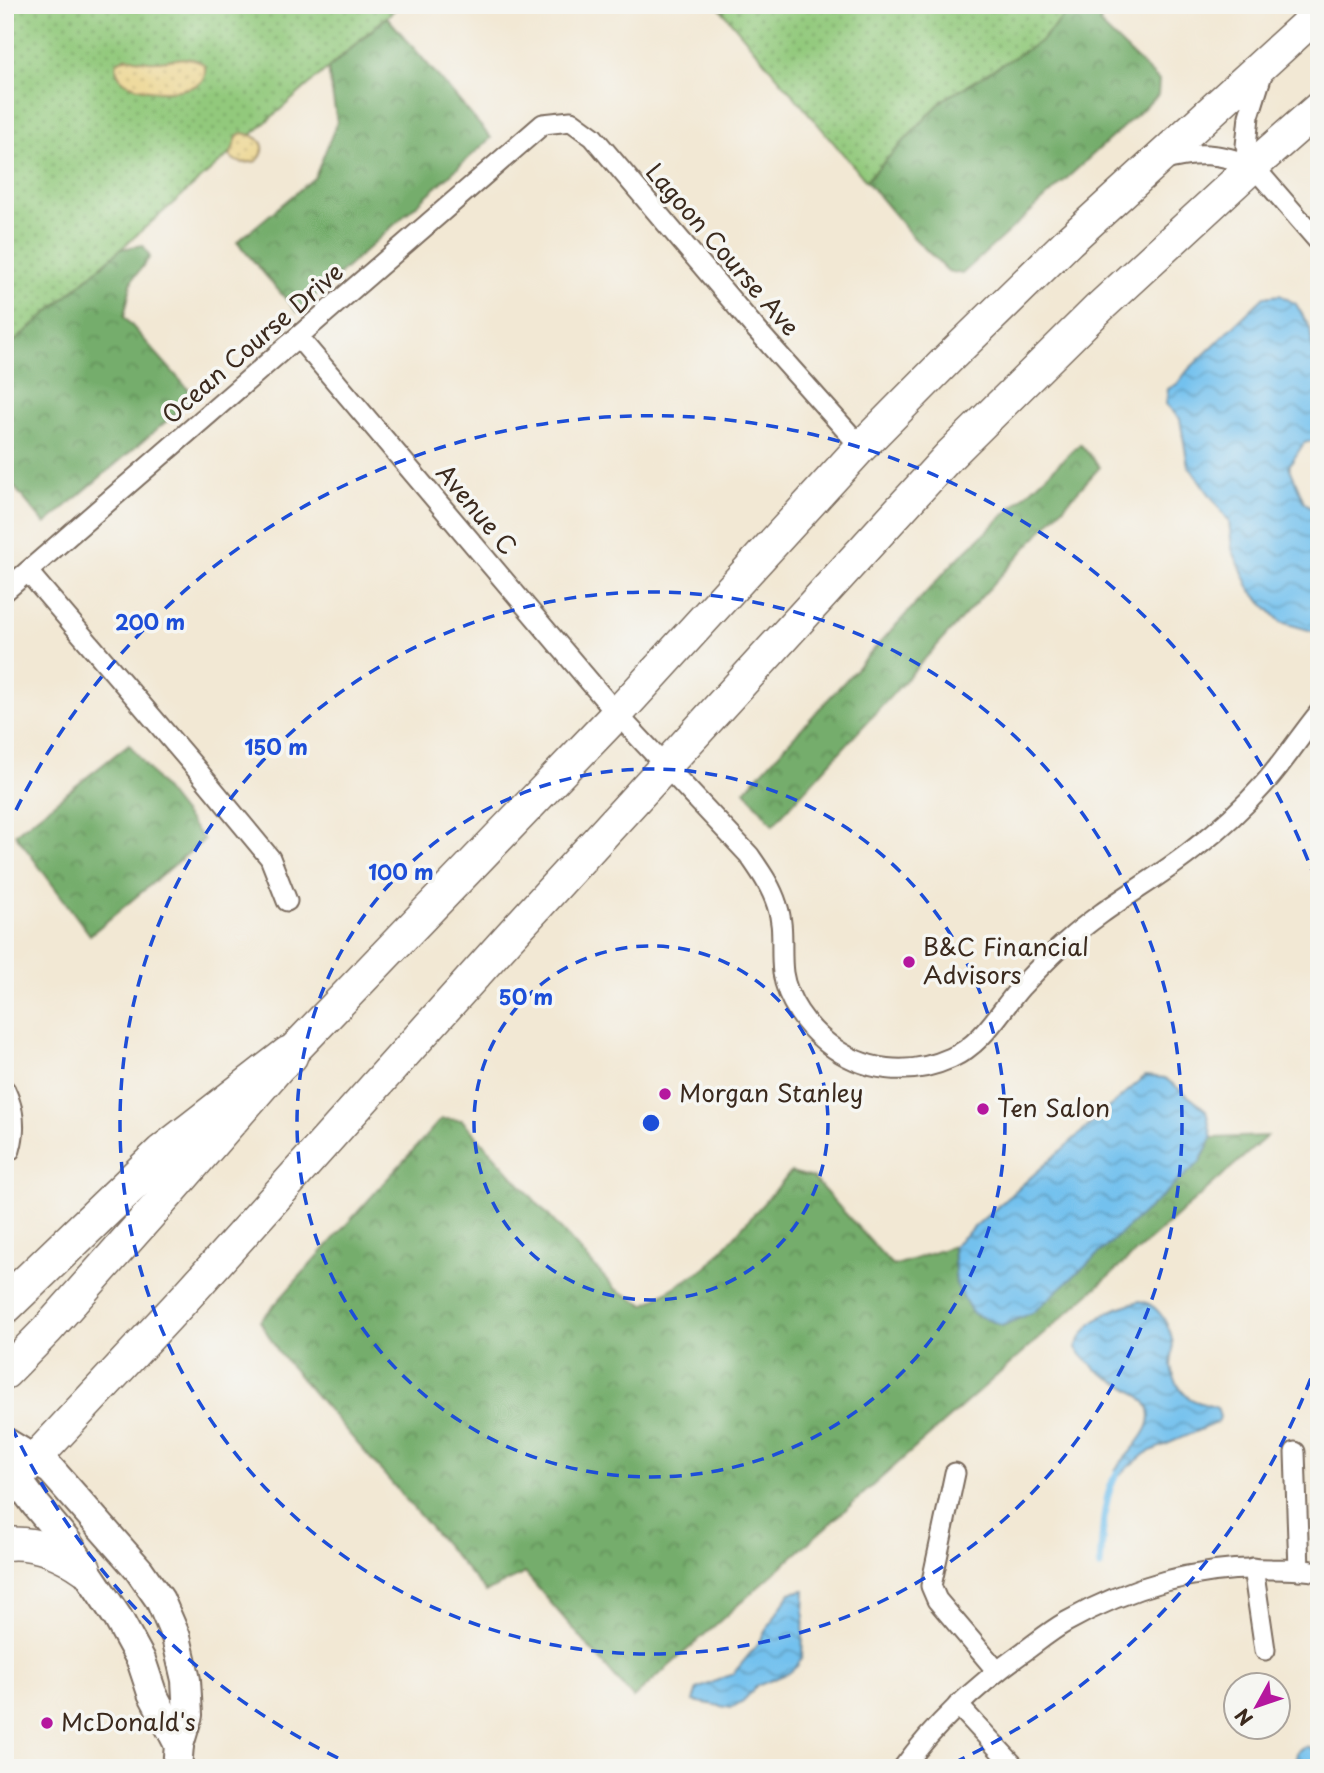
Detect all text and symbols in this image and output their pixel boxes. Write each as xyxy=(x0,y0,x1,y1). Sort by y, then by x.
street label: Lagoon Course Ave xyxy=(638,154,809,343)
street label: Ocean Course Drive xyxy=(153,253,350,432)
street label: Avenue C xyxy=(429,455,526,562)
text: 200 m xyxy=(115,605,185,637)
text: 150 m xyxy=(244,730,308,762)
text: 100 m xyxy=(368,855,434,887)
place label: B&C Financial Advisors xyxy=(923,928,1089,992)
marker: B&C Financial Advisors xyxy=(901,954,917,970)
text: 50 m xyxy=(499,980,553,1012)
place label: Morgan Stanley xyxy=(679,1074,864,1110)
marker: Morgan Stanley xyxy=(657,1086,673,1102)
place label: Ten Salon xyxy=(997,1089,1110,1125)
marker: Ten Salon xyxy=(975,1101,991,1117)
centre of rings xyxy=(639,1111,663,1135)
north arrow xyxy=(1222,1672,1292,1742)
place label: McDonald's xyxy=(61,1703,196,1739)
text: N xyxy=(1228,1703,1259,1732)
marker: McDonald's xyxy=(39,1715,55,1731)

